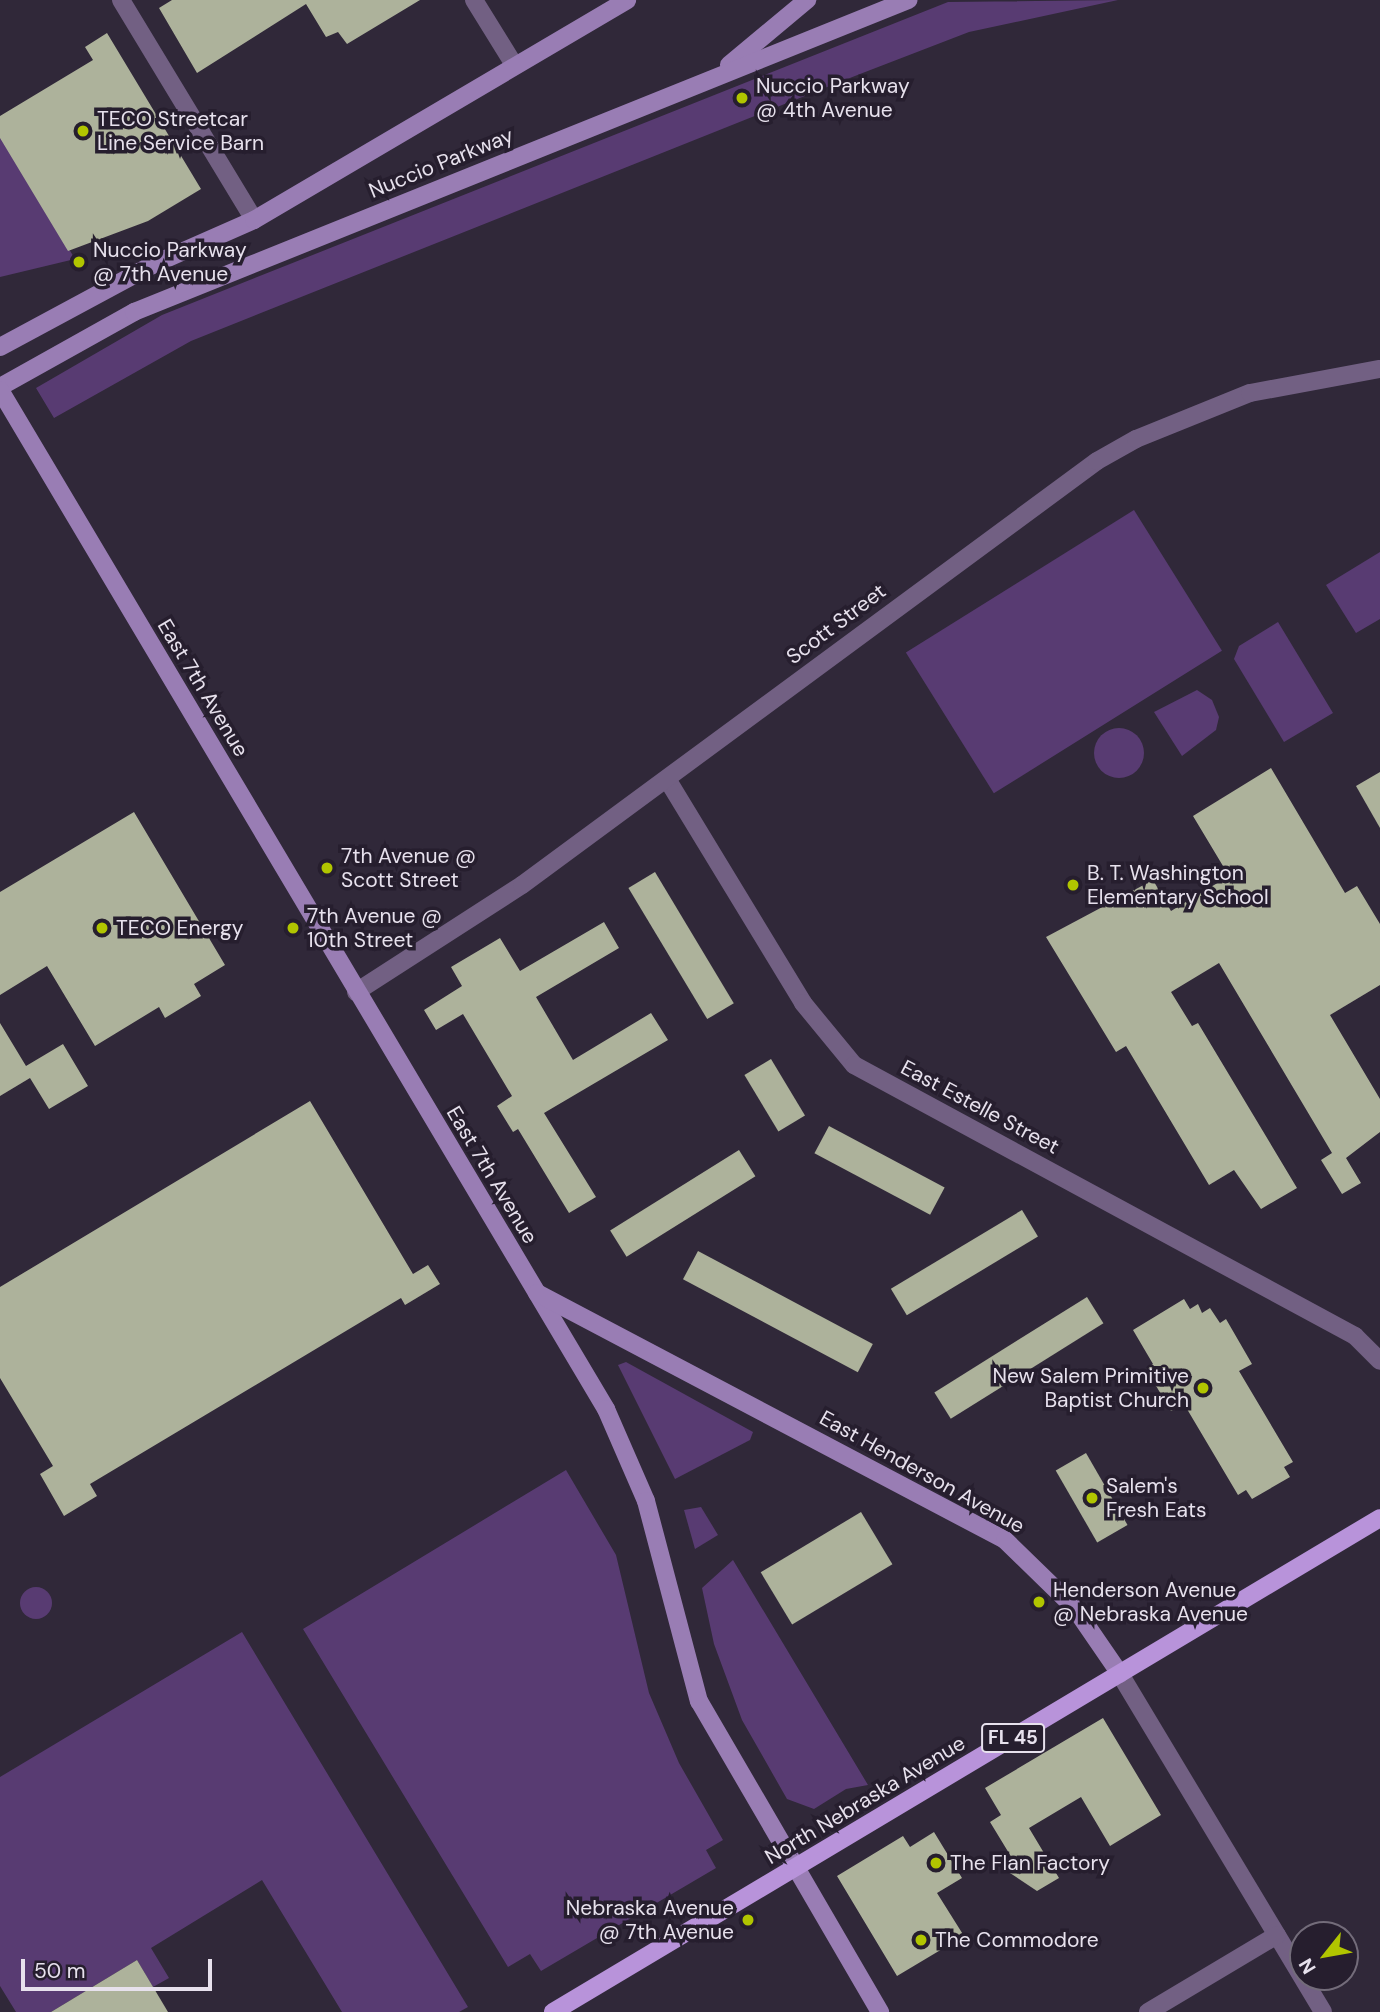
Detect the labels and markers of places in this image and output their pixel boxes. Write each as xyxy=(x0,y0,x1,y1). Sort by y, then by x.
place label: Nuccio Parkway @ 4th Avenue xyxy=(756,73,910,123)
marker: Nuccio Parkway @ 4th Avenue xyxy=(734,90,750,106)
place label: TECO Streetcar Line Service Barn xyxy=(97,106,264,156)
marker: TECO Streetcar Line Service Barn xyxy=(75,123,91,139)
place label: Nuccio Parkway @ 7th Avenue xyxy=(93,237,247,287)
marker: Nuccio Parkway @ 7th Avenue xyxy=(71,254,87,270)
place label: 7th Avenue @ Scott Street xyxy=(341,843,476,893)
marker: 7th Avenue @ Scott Street xyxy=(319,860,335,876)
place label: B. T. Washington Elementary School xyxy=(1087,860,1269,910)
marker: B. T. Washington Elementary School xyxy=(1065,877,1081,893)
place label: 7th Avenue @ 10th Street xyxy=(307,903,442,953)
place label: TECO Energy xyxy=(116,915,243,941)
marker: TECO Energy xyxy=(94,920,110,936)
marker: 7th Avenue @ 10th Street xyxy=(285,920,301,936)
place label: New Salem Primitive Baptist Church xyxy=(992,1363,1189,1413)
marker: New Salem Primitive Baptist Church xyxy=(1195,1380,1211,1396)
place label: Salem's Fresh Eats xyxy=(1106,1473,1207,1523)
marker: Salem's Fresh Eats xyxy=(1084,1490,1100,1506)
place label: Henderson Avenue @ Nebraska Avenue xyxy=(1053,1577,1248,1627)
marker: Henderson Avenue @ Nebraska Avenue xyxy=(1031,1594,1047,1610)
place label: The Flan Factory xyxy=(950,1850,1110,1876)
marker: The Flan Factory xyxy=(928,1855,944,1871)
place label: Nebraska Avenue @ 7th Avenue xyxy=(566,1895,734,1945)
marker: Nebraska Avenue @ 7th Avenue xyxy=(740,1912,756,1928)
place label: The Commodore xyxy=(935,1927,1099,1953)
marker: The Commodore xyxy=(913,1932,929,1948)

